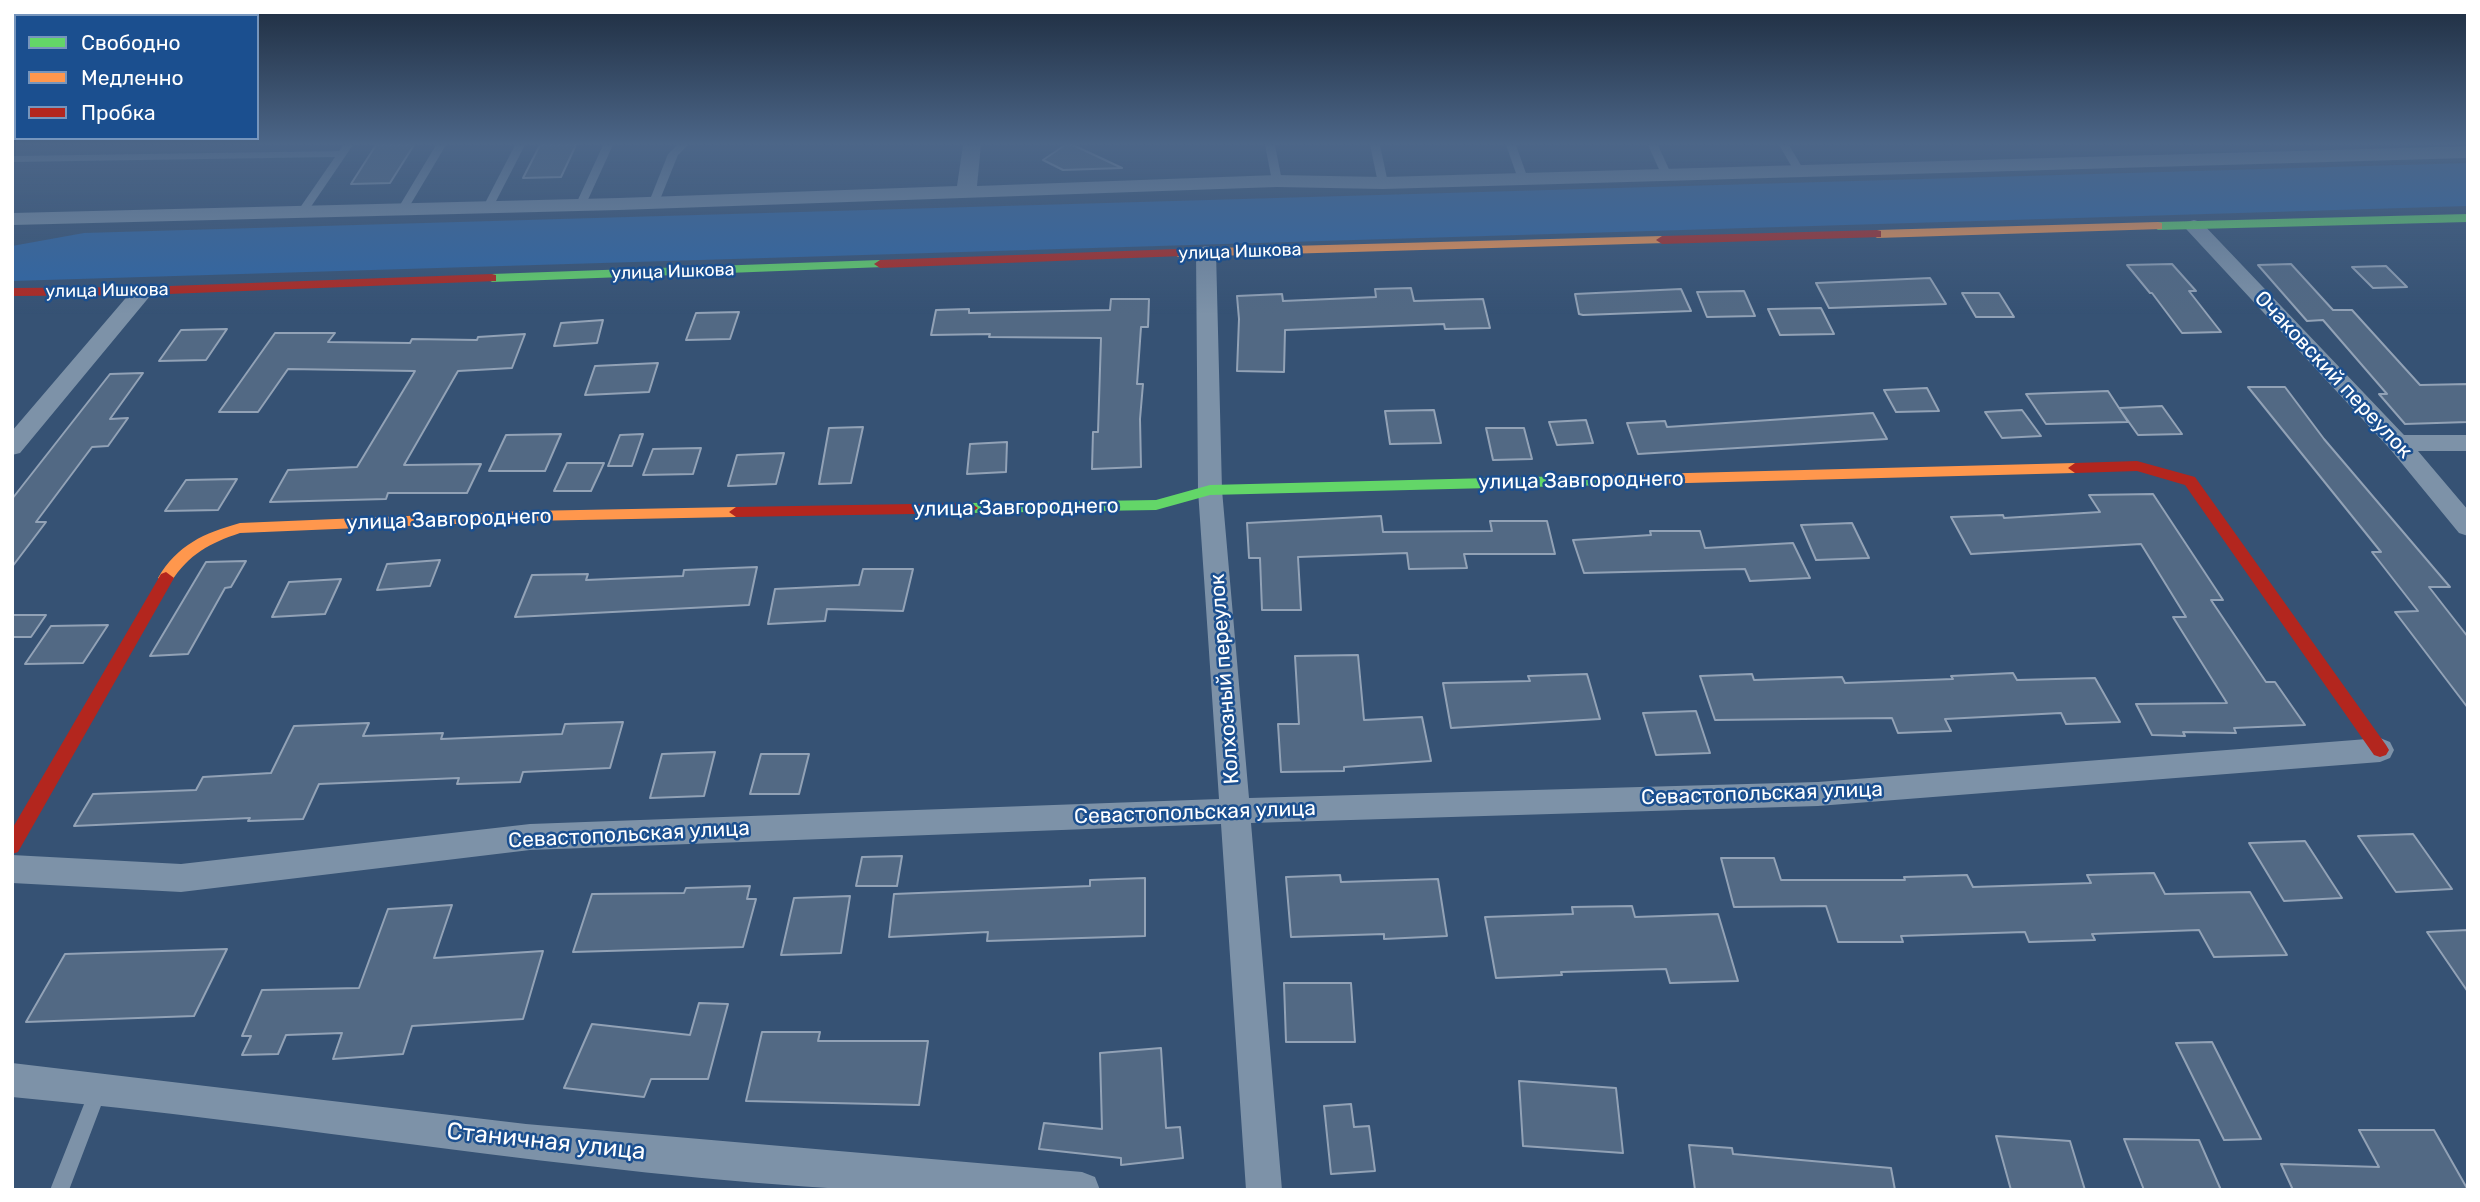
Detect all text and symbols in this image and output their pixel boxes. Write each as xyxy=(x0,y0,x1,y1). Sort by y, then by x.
legend xyxy=(14,14,259,140)
text: Свободно xyxy=(81,30,181,55)
text: Медленно xyxy=(81,65,184,90)
text: Пробка xyxy=(81,100,156,125)
street label: улица Ишкова xyxy=(1178,239,1302,265)
street label: улица Ишкова xyxy=(611,259,735,285)
street label: улица Ишкова xyxy=(45,279,169,303)
street label: Очаковский переулок xyxy=(2249,286,2417,464)
street label: улица Завгороднего xyxy=(1478,467,1684,495)
street label: улица Завгороднего xyxy=(913,494,1119,522)
street label: улица Завгороднего xyxy=(346,504,552,536)
street label: Колхозный переулок xyxy=(1205,573,1245,785)
street label: Севастопольская улица xyxy=(1641,777,1883,811)
street label: Севастопольская улица xyxy=(1074,796,1316,830)
street label: Севастопольская улица xyxy=(508,816,750,854)
street label: Станичная улица xyxy=(445,1117,647,1167)

